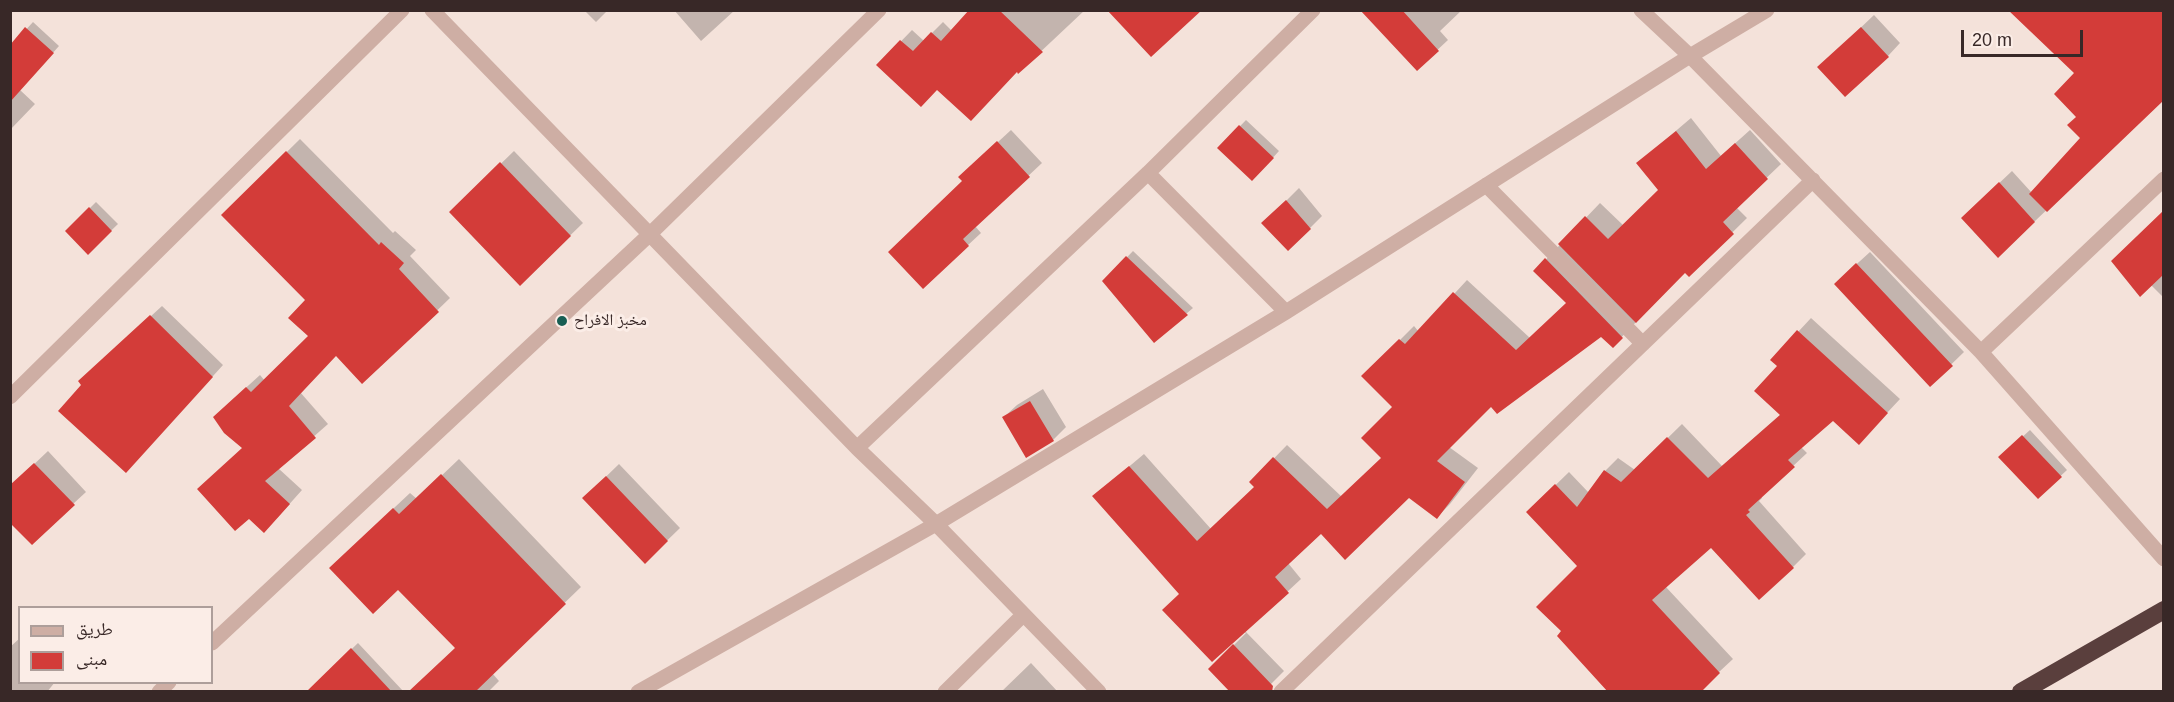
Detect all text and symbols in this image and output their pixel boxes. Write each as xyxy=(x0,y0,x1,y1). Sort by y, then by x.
scale bar xyxy=(1964,18,2086,56)
text: 20 m xyxy=(1972,30,2012,50)
place label: مخبز الافراح xyxy=(574,311,647,331)
marker: مخبز الافراح xyxy=(555,314,569,328)
legend xyxy=(18,606,213,684)
text: طريق xyxy=(76,619,113,639)
text: مبنى xyxy=(76,649,107,669)

